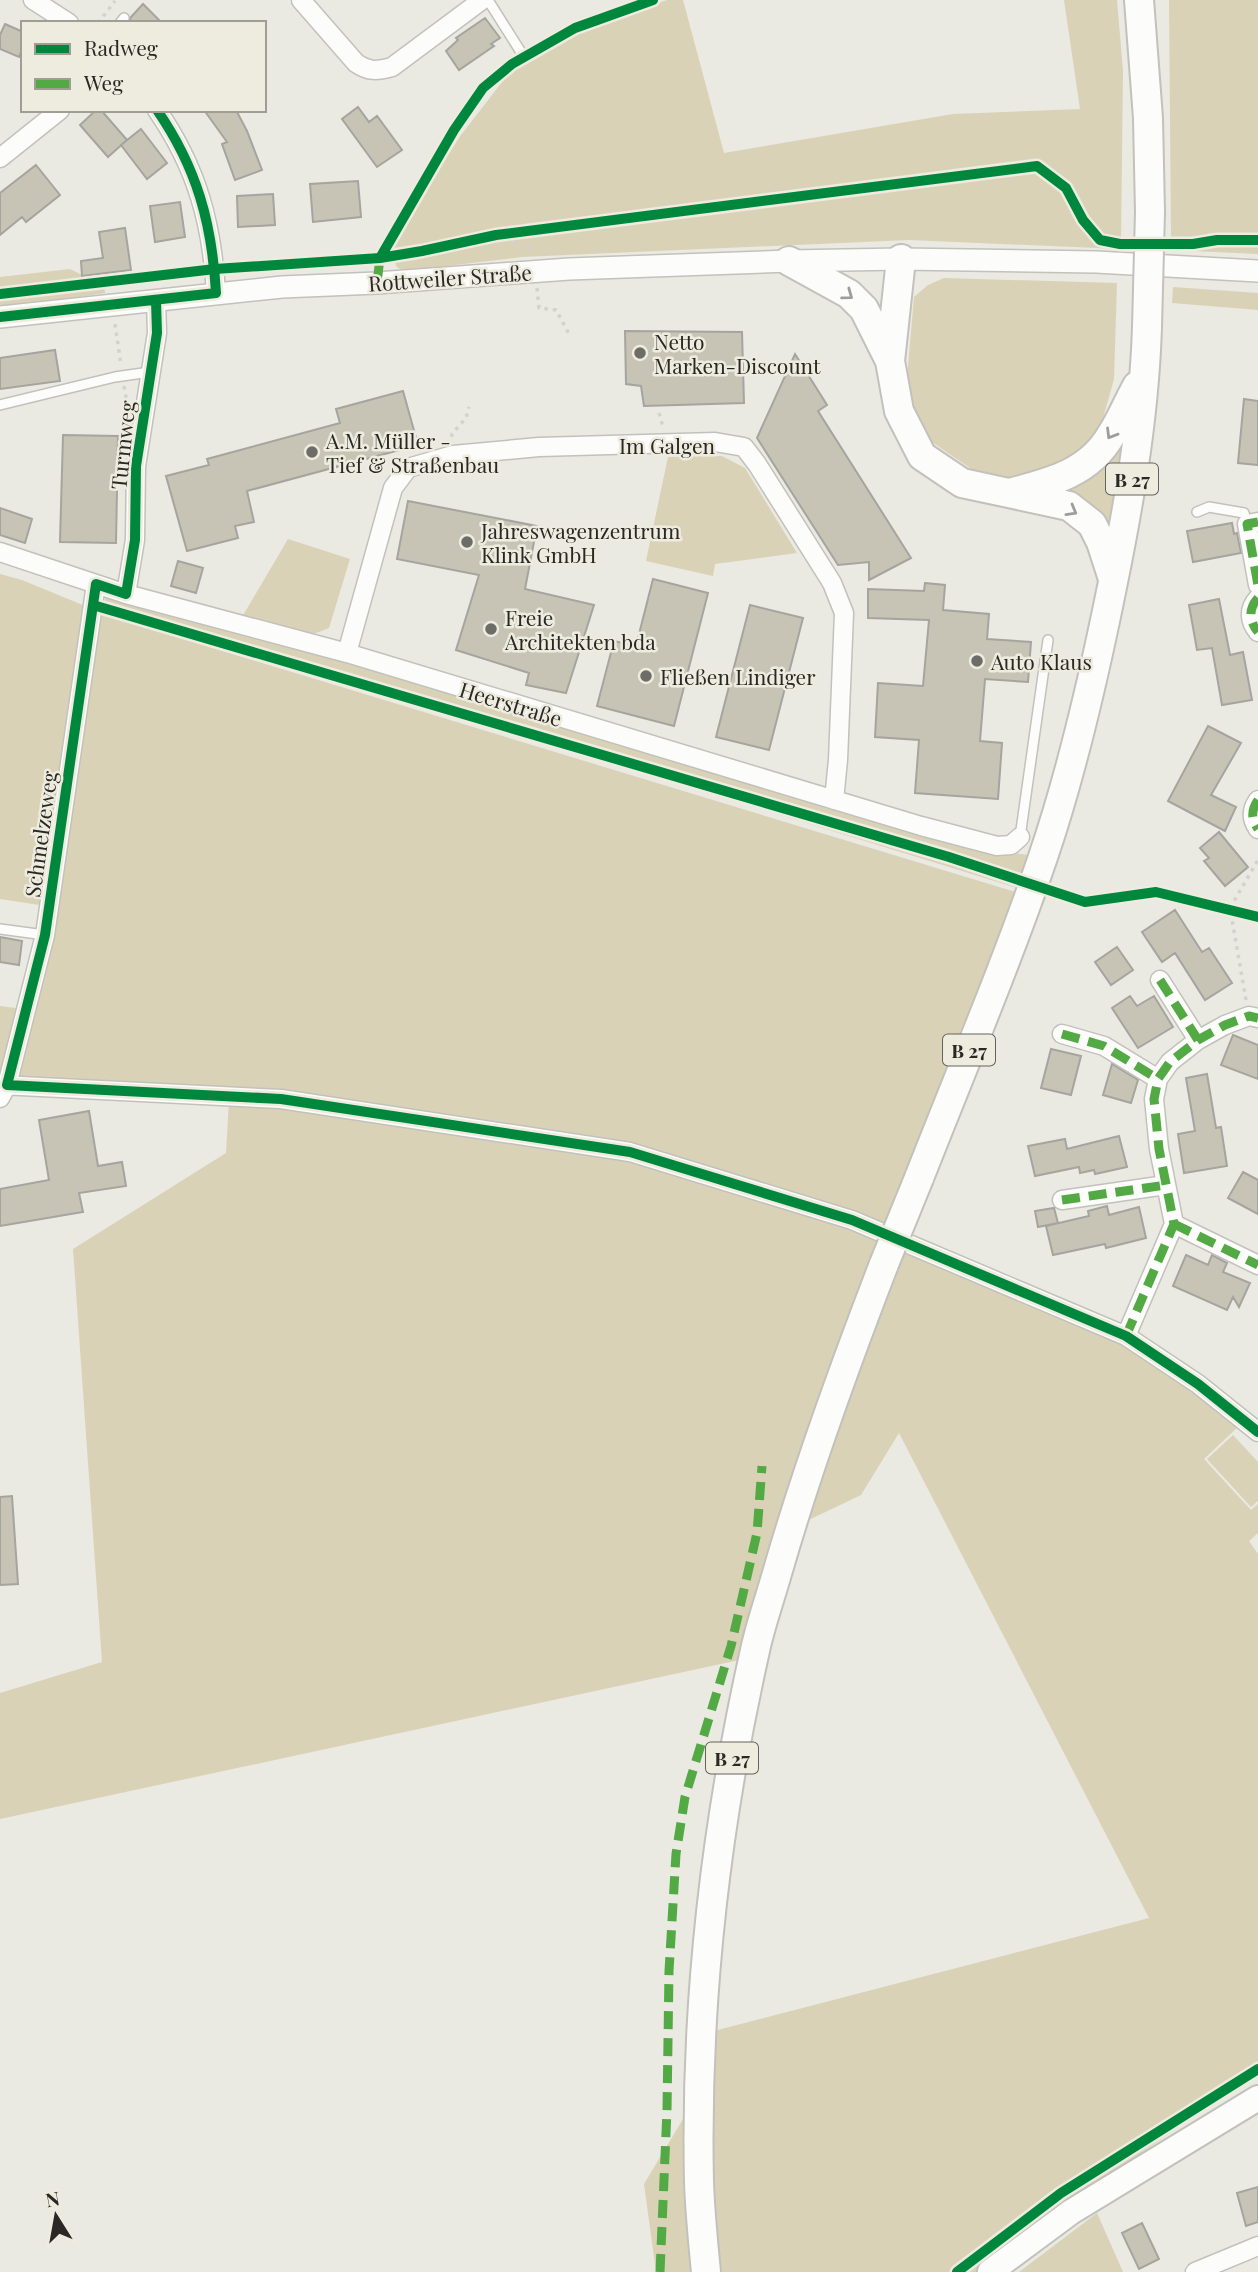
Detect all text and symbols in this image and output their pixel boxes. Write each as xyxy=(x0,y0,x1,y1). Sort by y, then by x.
legend xyxy=(21,21,266,112)
text: Radweg xyxy=(84,33,158,61)
text: Weg xyxy=(83,68,123,96)
street label: Rottweiler Straße xyxy=(367,257,533,297)
one-way arrow xyxy=(840,287,852,299)
place label: Netto Marken-Discount xyxy=(654,327,821,379)
marker: Netto Marken-Discount xyxy=(632,345,648,361)
street label: Turmweg xyxy=(103,399,141,491)
place label: A.M. Müller - Tief & Straßenbau xyxy=(325,426,499,478)
one-way arrow xyxy=(1106,427,1119,440)
street label: Im Galgen xyxy=(619,431,716,459)
marker: A.M. Müller - Tief & Straßenbau xyxy=(304,444,320,460)
road number: B 27 xyxy=(1106,464,1158,494)
one-way arrow xyxy=(1065,503,1078,516)
place label: Jahreswagenzentrum Klink GmbH xyxy=(480,516,681,568)
marker: Jahreswagenzentrum Klink GmbH xyxy=(459,534,475,550)
place label: Freie Architekten bda xyxy=(504,603,656,655)
marker: Freie Architekten bda xyxy=(483,621,499,637)
place label: Auto Klaus xyxy=(990,647,1092,675)
marker: Auto Klaus xyxy=(969,653,985,669)
place label: Fließen Lindiger xyxy=(660,662,816,690)
marker: Fließen Lindiger xyxy=(638,668,654,684)
street label: Heerstraße xyxy=(456,674,566,732)
street label: Schmelzeweg xyxy=(17,769,63,899)
road number: B 27 xyxy=(943,1034,995,1066)
road number: B 27 xyxy=(706,1742,758,1774)
north arrow xyxy=(21,2181,91,2251)
text: N xyxy=(43,2184,62,2212)

